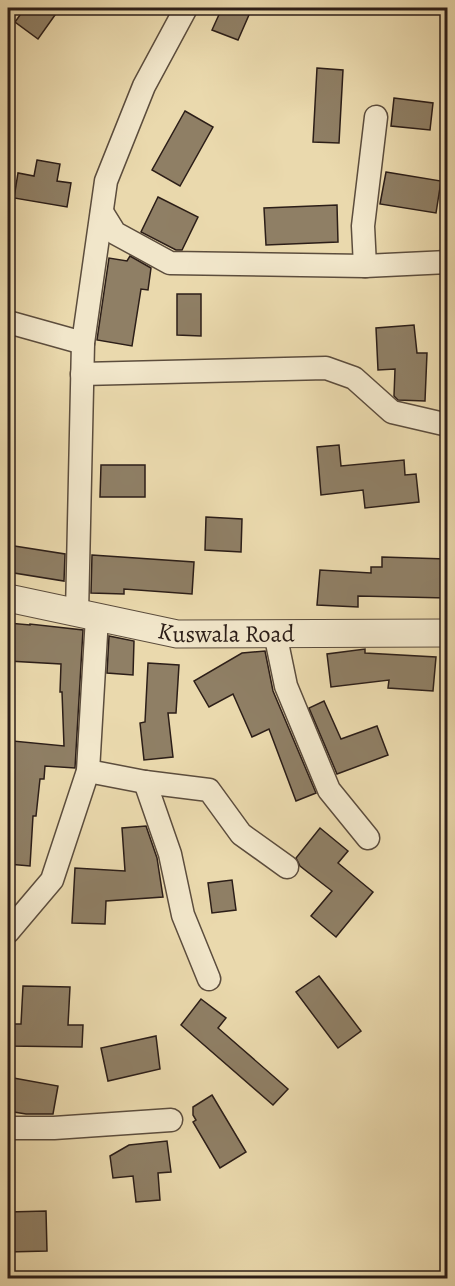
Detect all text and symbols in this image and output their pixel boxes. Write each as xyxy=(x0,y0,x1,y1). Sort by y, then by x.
street label: Kuswala Road xyxy=(155,614,295,650)

